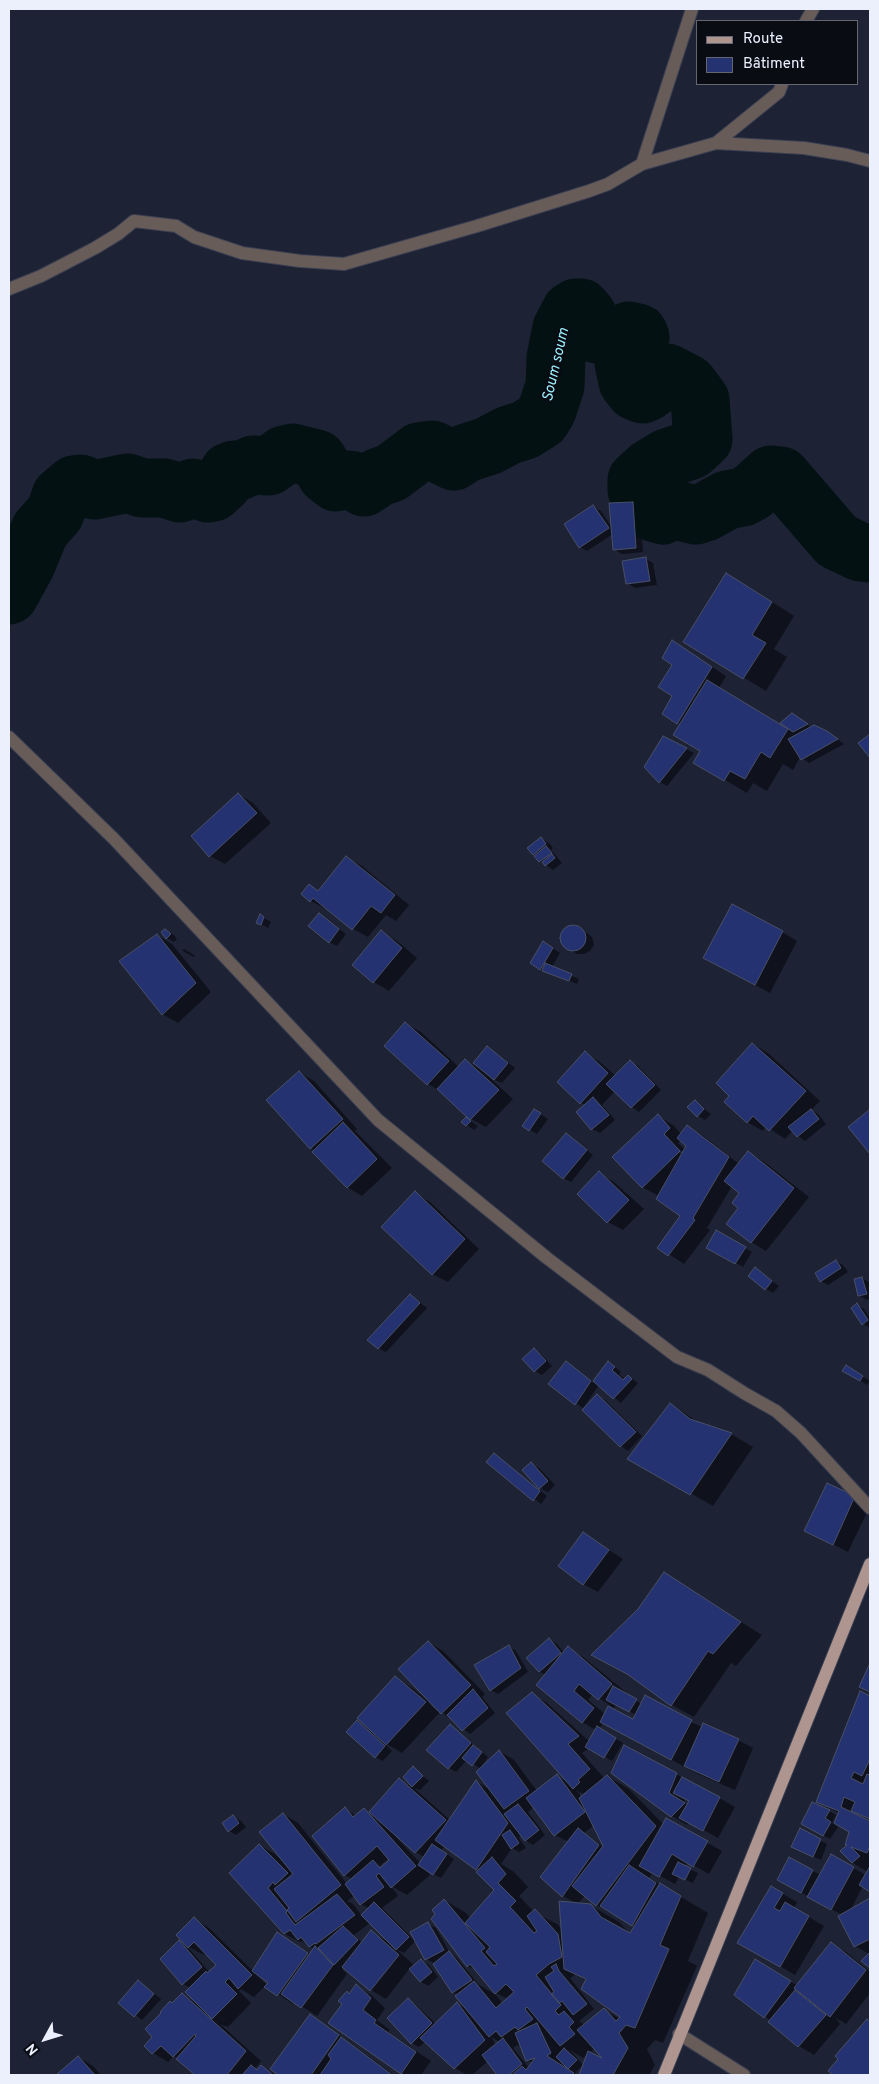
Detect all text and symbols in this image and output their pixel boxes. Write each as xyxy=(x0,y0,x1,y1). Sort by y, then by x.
legend xyxy=(696,20,859,85)
text: Route xyxy=(743,30,783,49)
text: Bâtiment xyxy=(743,55,805,74)
water label: Soum soum xyxy=(540,326,574,404)
north arrow xyxy=(20,2014,70,2064)
text: N xyxy=(23,2039,43,2058)

